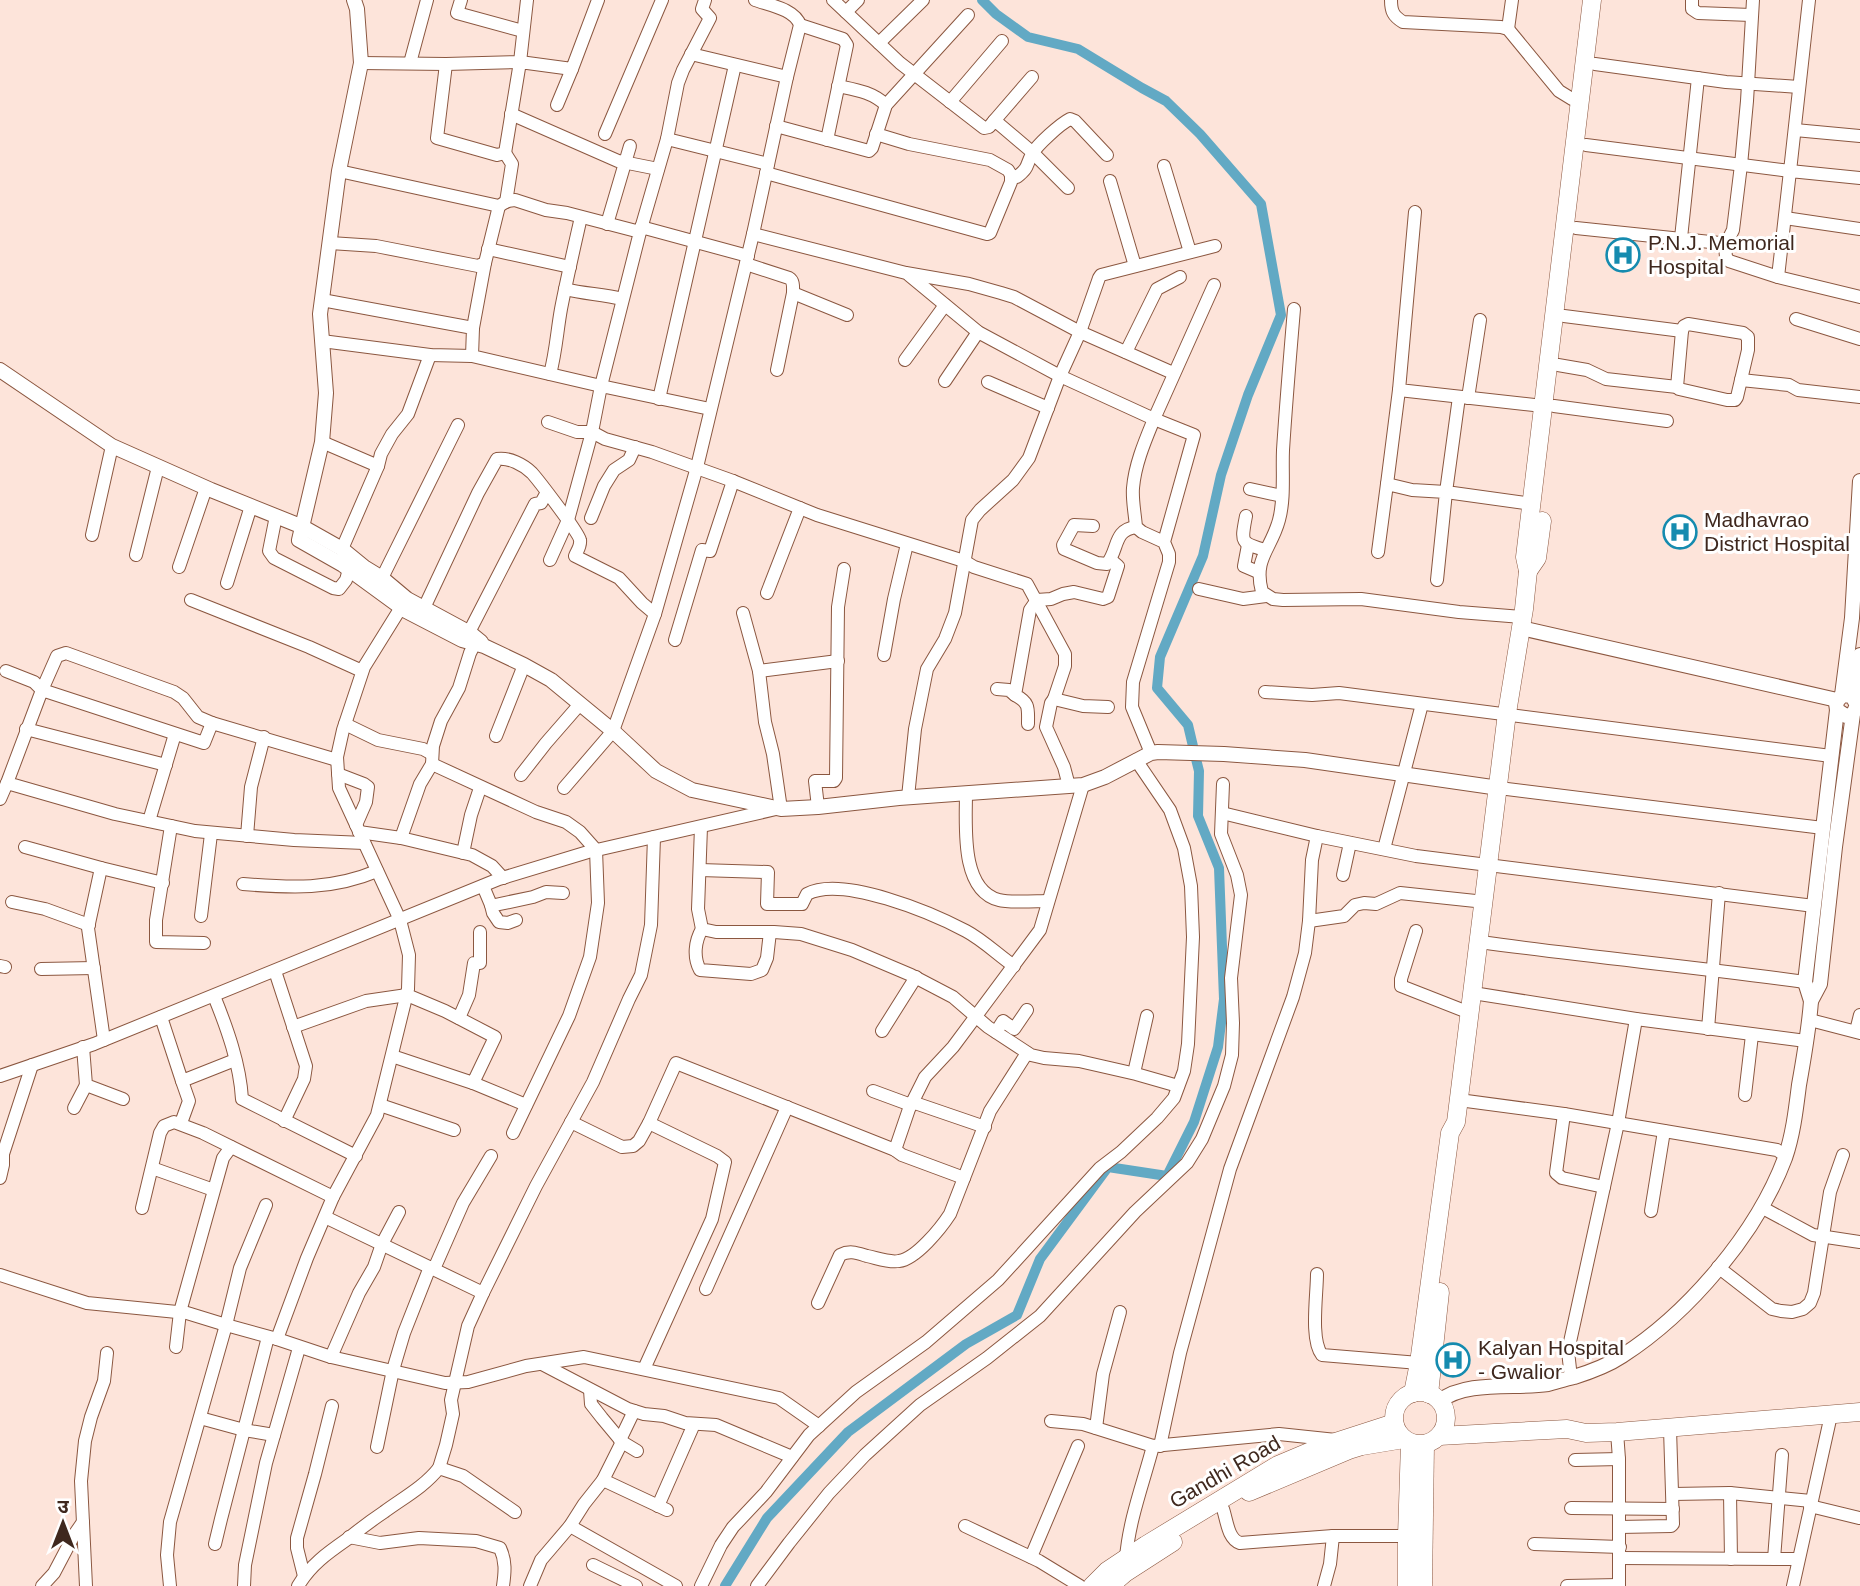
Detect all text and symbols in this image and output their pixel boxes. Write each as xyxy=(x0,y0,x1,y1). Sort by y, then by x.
place label: P.N.J. Memorial Hospital xyxy=(1648,231,1795,278)
hospital icon: P.N.J. Memorial Hospital xyxy=(1604,236,1642,274)
place label: Madhavrao District Hospital xyxy=(1704,508,1850,555)
hospital icon: Madhavrao District Hospital xyxy=(1661,513,1699,551)
place label: Kalyan Hospital - Gwalior xyxy=(1478,1336,1624,1383)
hospital icon: Kalyan Hospital - Gwalior xyxy=(1434,1341,1472,1379)
street label: Gandhi Road xyxy=(1165,1431,1284,1512)
north arrow xyxy=(28,1488,98,1558)
text: उ xyxy=(57,1496,69,1517)

